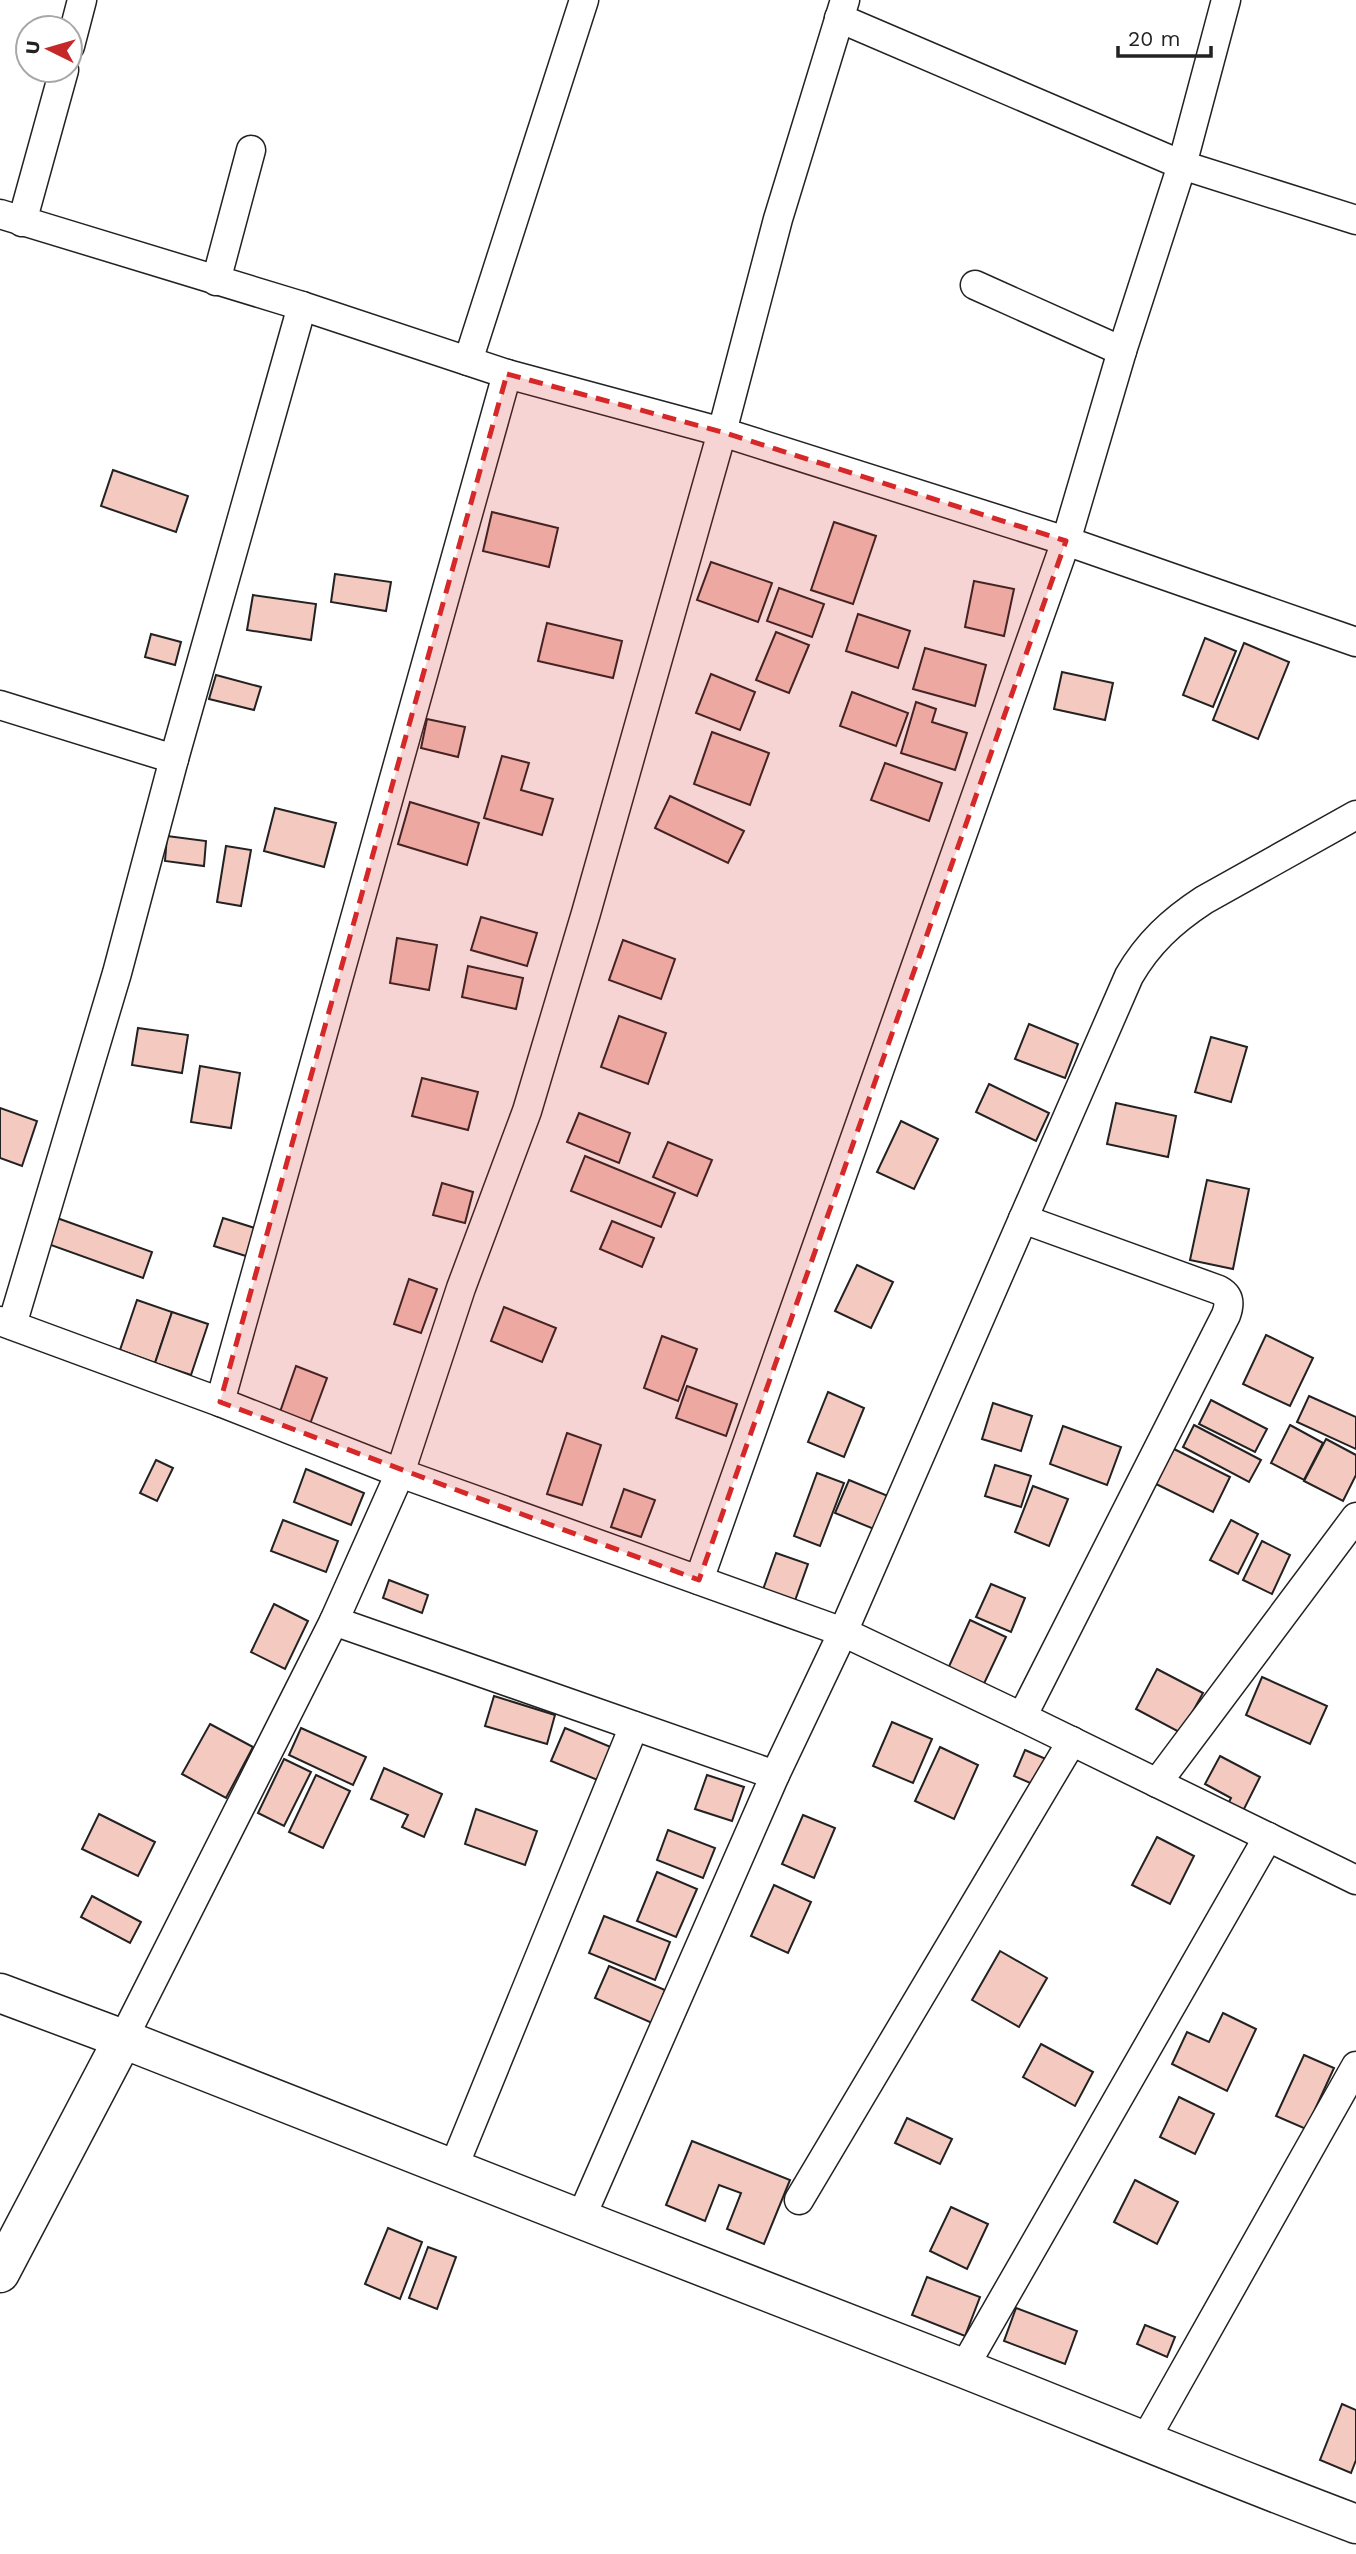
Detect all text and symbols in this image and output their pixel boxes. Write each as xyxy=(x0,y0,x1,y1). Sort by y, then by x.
north arrow xyxy=(14,14,84,84)
scale bar xyxy=(1118,14,1211,58)
text: 20 m xyxy=(1128,26,1180,51)
text: U xyxy=(21,40,45,55)

